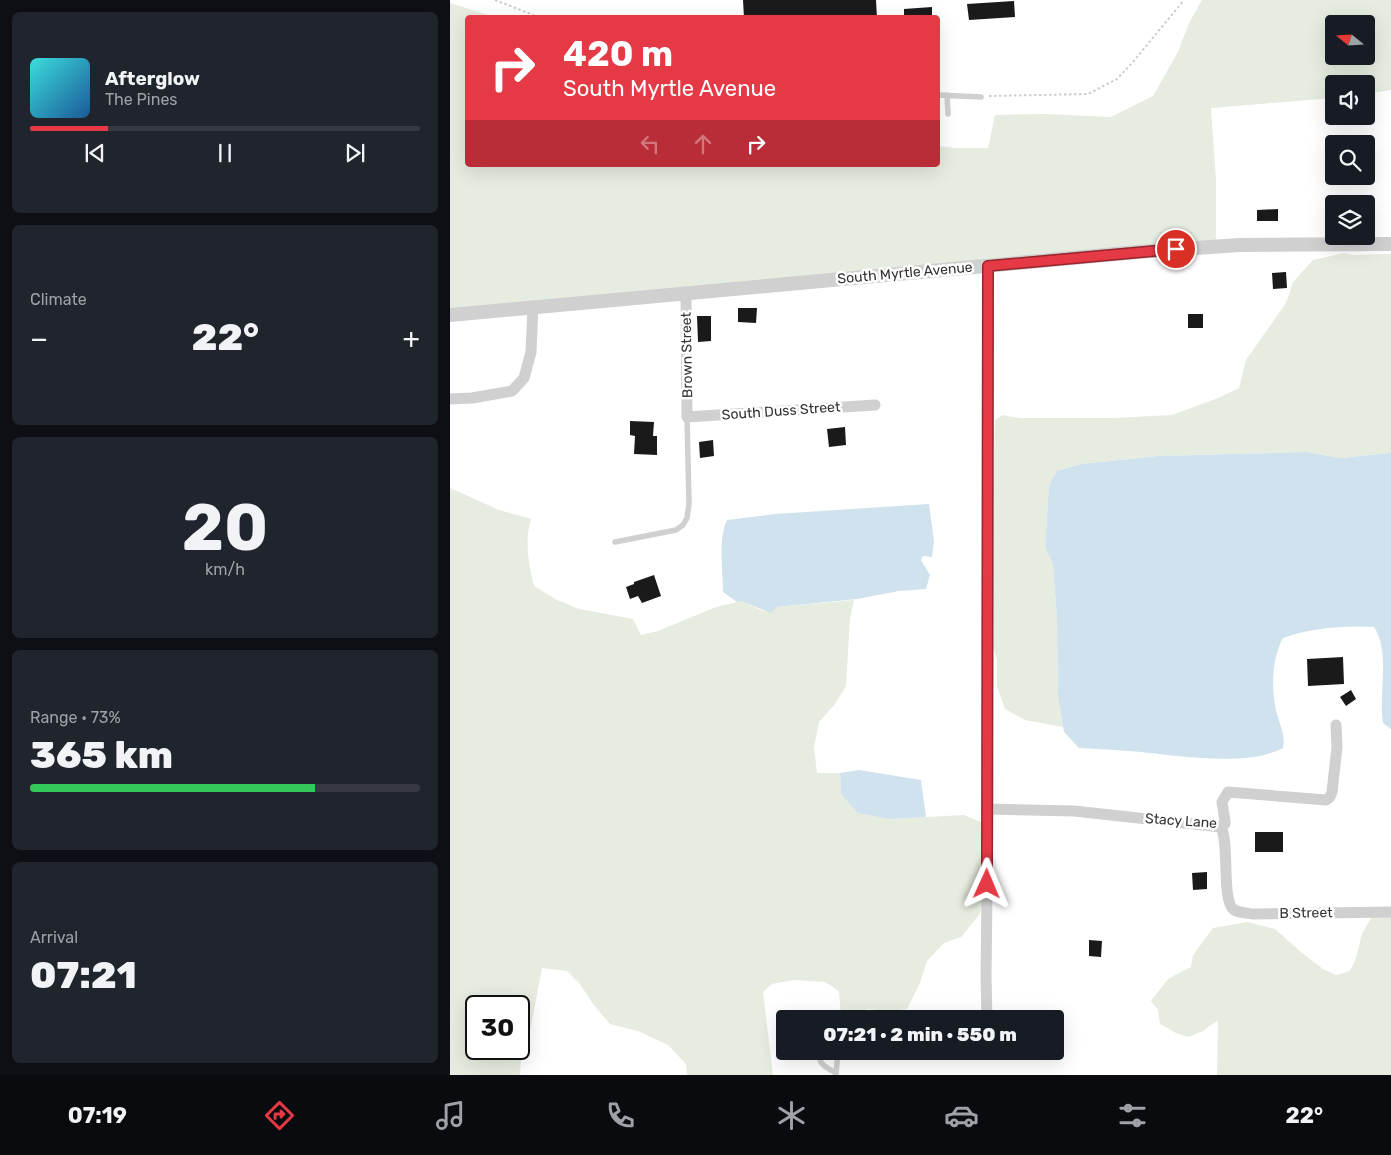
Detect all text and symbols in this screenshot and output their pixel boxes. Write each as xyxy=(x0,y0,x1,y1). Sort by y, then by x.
north arrow xyxy=(1325,15,1375,65)
map controls xyxy=(1325,15,1375,245)
text: 420 m xyxy=(563,33,673,75)
icon: right xyxy=(480,35,545,100)
text: Afterglow xyxy=(105,67,200,90)
text: South Myrtle Avenue xyxy=(563,75,776,102)
button: sound xyxy=(1325,75,1375,125)
text: The Pines xyxy=(105,90,178,109)
icon: left xyxy=(636,130,664,158)
icon: ahead xyxy=(689,130,717,158)
icon: right xyxy=(742,130,770,158)
button: search xyxy=(1325,135,1375,185)
icon: previous xyxy=(81,139,109,167)
icon: pause xyxy=(211,139,239,167)
icon: next xyxy=(341,139,369,167)
button: layers xyxy=(1325,195,1375,245)
pin xyxy=(1155,228,1197,270)
icon: arrive xyxy=(1162,235,1190,263)
street label: South Myrtle Avenue xyxy=(837,259,973,287)
text: Climate xyxy=(30,290,87,309)
street label: Brown Street xyxy=(678,311,696,398)
text: 22° xyxy=(192,314,259,360)
text: − xyxy=(30,322,48,355)
text: + xyxy=(403,322,420,355)
street label: South Duss Street xyxy=(721,398,841,424)
text: 20 xyxy=(182,489,268,566)
text: km/h xyxy=(205,560,245,579)
text: Range · 73% xyxy=(30,708,121,727)
text: 365 km xyxy=(30,732,173,778)
street label: Stacy Lane xyxy=(1144,810,1218,832)
position arrow xyxy=(960,857,1012,909)
street label: B Street xyxy=(1279,904,1333,922)
text: Arrival xyxy=(30,928,78,947)
text: 07:21 xyxy=(30,952,137,998)
speed limit sign: 30 xyxy=(465,995,530,1060)
text: 07:21 · 2 min · 550 m xyxy=(823,1023,1017,1046)
icon: directions xyxy=(262,1098,297,1133)
icon: music xyxy=(433,1098,468,1133)
icon: phone xyxy=(603,1098,638,1133)
icon: climate xyxy=(774,1098,809,1133)
icon: car xyxy=(944,1098,979,1133)
icon: filters xyxy=(1115,1098,1150,1133)
text: 07:19 xyxy=(68,1102,127,1129)
text: 22° xyxy=(1286,1102,1323,1129)

